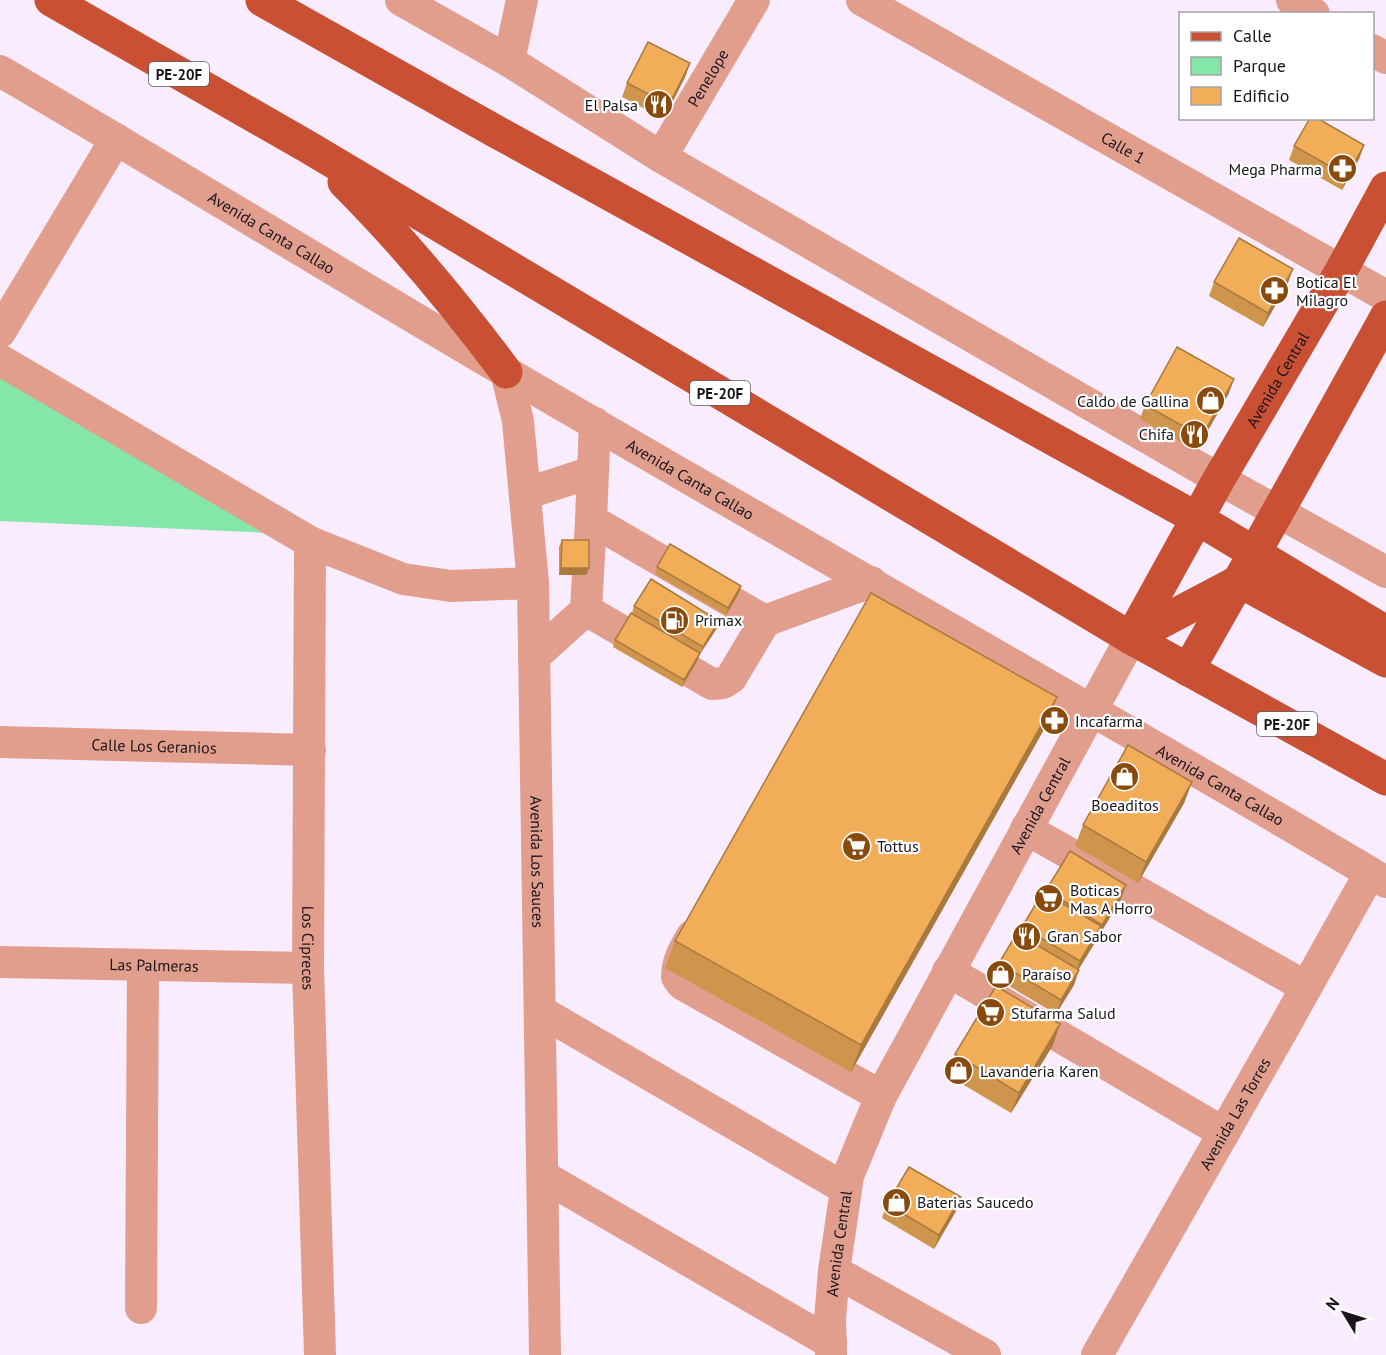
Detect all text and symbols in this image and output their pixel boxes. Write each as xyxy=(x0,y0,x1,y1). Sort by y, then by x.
legend xyxy=(1179,12,1374,120)
text: Calle xyxy=(1233,24,1272,47)
street label: Penelope xyxy=(683,45,733,110)
text: Parque xyxy=(1233,54,1286,77)
road number: PE-20F xyxy=(149,62,209,86)
text: Edificio xyxy=(1233,84,1289,107)
restaurant icon: El Palsa xyxy=(643,89,675,121)
place label: El Palsa xyxy=(585,95,638,115)
street label: Calle 1 xyxy=(1098,127,1149,168)
pharmacy icon: Mega Pharma xyxy=(1327,153,1359,185)
place label: Mega Pharma xyxy=(1229,159,1322,179)
street label: Avenida Canta Callao xyxy=(205,187,339,278)
place label: Botica El Milagro xyxy=(1296,272,1357,310)
pharmacy icon: Botica El Milagro xyxy=(1259,275,1291,307)
street label: Avenida Central xyxy=(1242,328,1313,431)
road number: PE-20F xyxy=(690,381,750,405)
shop icon: Caldo de Gallina xyxy=(1194,385,1226,417)
place label: Caldo de Gallina xyxy=(1077,391,1189,411)
restaurant icon: Chifa xyxy=(1179,418,1211,450)
place label: Chifa xyxy=(1139,424,1174,444)
street label: Avenida Canta Callao xyxy=(623,434,758,524)
fuel station icon: Primax xyxy=(658,604,690,636)
place label: Primax xyxy=(695,610,742,630)
pharmacy icon: Incafarma xyxy=(1038,705,1070,737)
place label: Incafarma xyxy=(1075,711,1143,731)
road number: PE-20F xyxy=(1257,712,1317,736)
street label: Calle Los Geranios xyxy=(91,734,217,758)
street label: Avenida Canta Callao xyxy=(1153,740,1288,830)
street label: Avenida Central xyxy=(1005,753,1074,857)
shop icon: Boeaditos xyxy=(1109,761,1141,793)
place label: Boeaditos xyxy=(1091,795,1159,815)
street label: Avenida Los Sauces xyxy=(526,796,548,928)
supermarket icon: Tottus xyxy=(840,830,872,862)
place label: Tottus xyxy=(877,836,919,856)
place label: Boticas Mas A Horro xyxy=(1070,880,1153,918)
supermarket icon: Boticas Mas A Horro xyxy=(1033,883,1065,915)
street label: Los Cipreces xyxy=(298,906,319,991)
restaurant icon: Gran Sabor xyxy=(1010,920,1042,952)
place label: Gran Sabor xyxy=(1047,926,1123,946)
street label: Las Palmeras xyxy=(109,954,199,976)
shop icon: Paraíso xyxy=(985,958,1017,990)
place label: Paraíso xyxy=(1022,964,1071,984)
supermarket icon: Stufarma Salud xyxy=(974,997,1006,1029)
place label: Stufarma Salud xyxy=(1011,1003,1116,1023)
street label: Avenida Las Torres xyxy=(1195,1054,1275,1173)
shop icon: Lavanderia Karen xyxy=(943,1055,975,1087)
place label: Lavanderia Karen xyxy=(980,1061,1099,1081)
shop icon: Baterias Saucedo xyxy=(880,1186,912,1218)
street label: Avenida Central xyxy=(822,1189,856,1298)
place label: Baterias Saucedo xyxy=(917,1192,1034,1212)
north arrow xyxy=(1314,1283,1374,1343)
text: N xyxy=(1321,1293,1343,1314)

